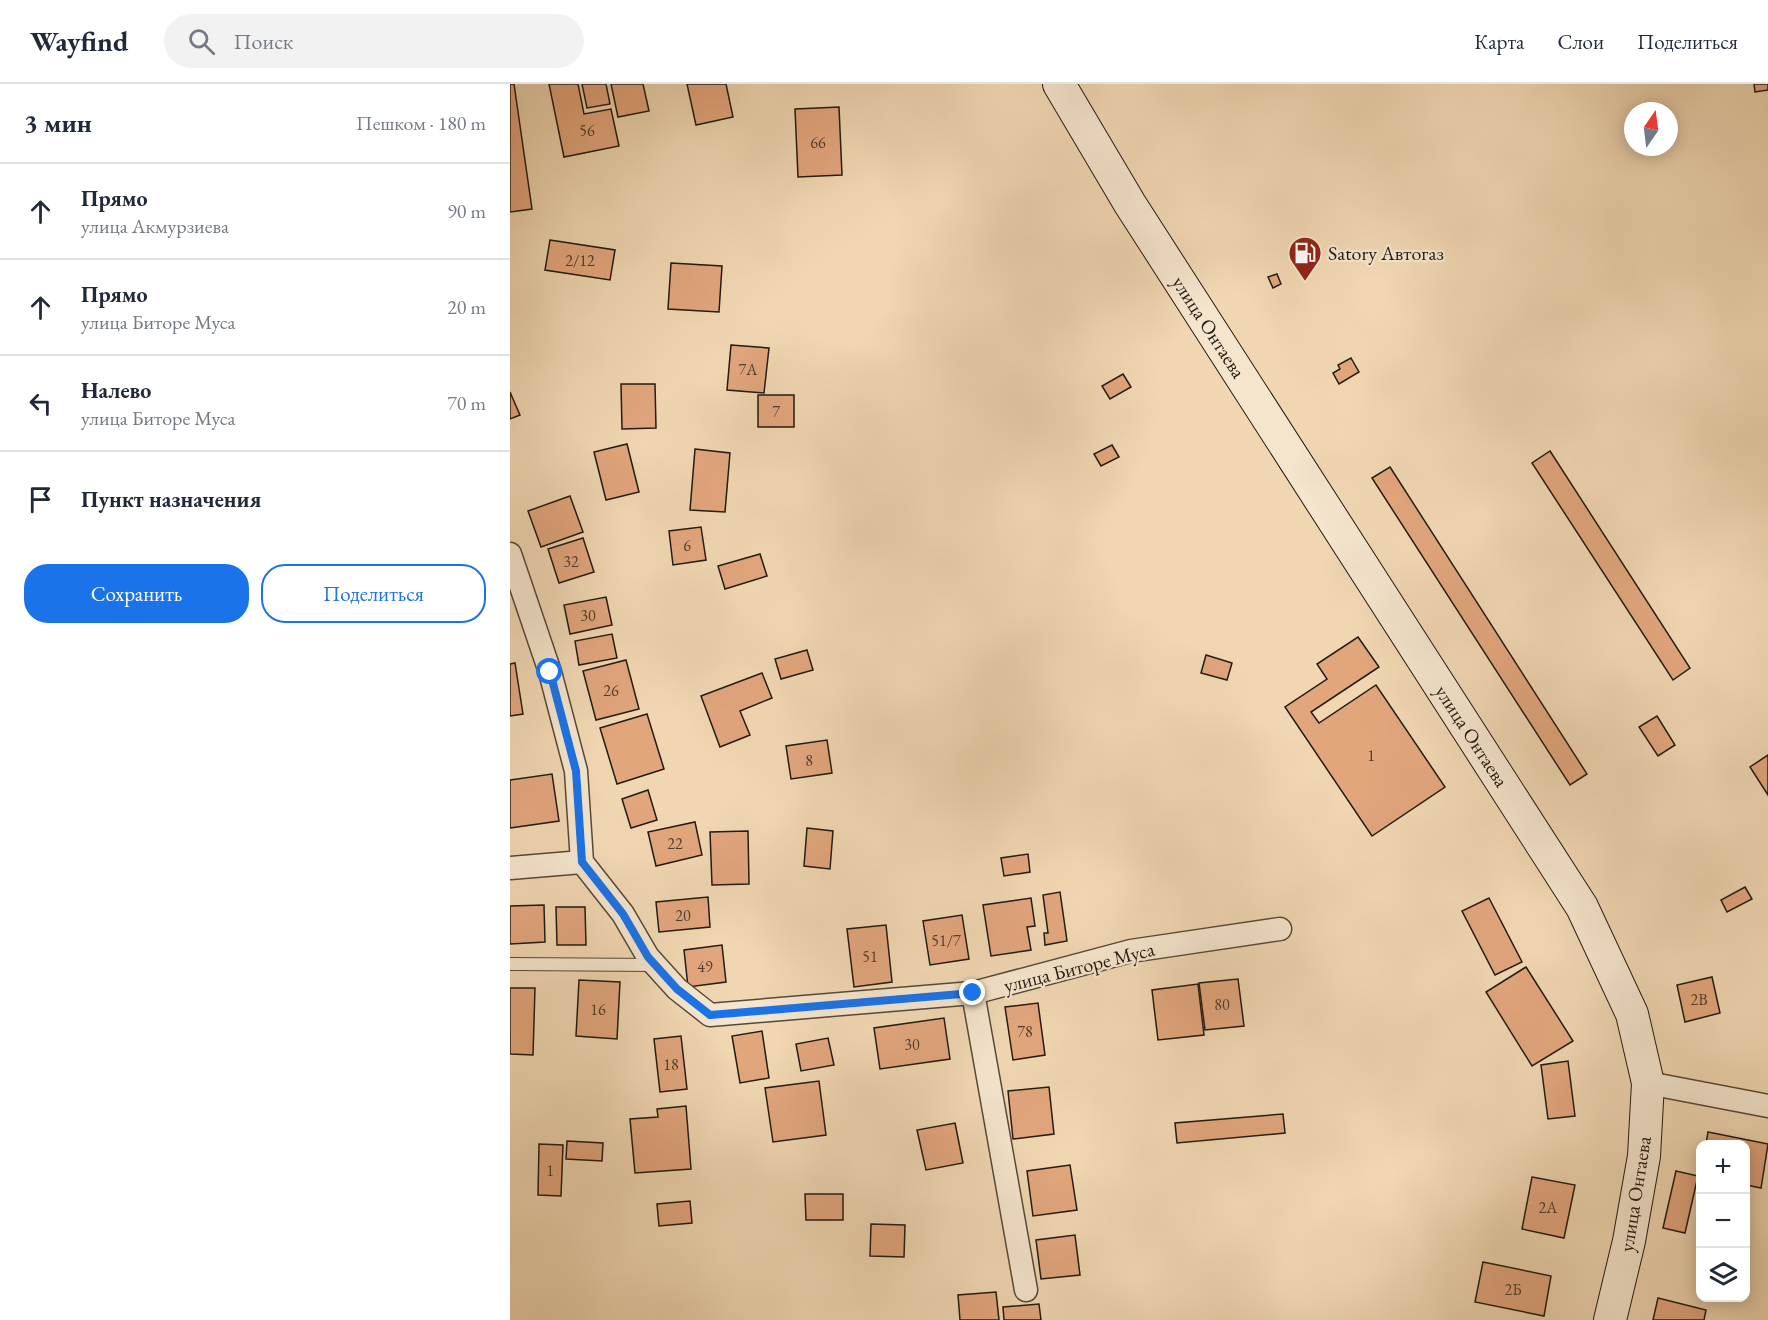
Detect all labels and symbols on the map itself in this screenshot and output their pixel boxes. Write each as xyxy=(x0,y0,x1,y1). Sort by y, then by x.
north arrow xyxy=(1624,102,1678,156)
house number: 56 xyxy=(579,120,595,141)
house number: 66 xyxy=(810,132,826,153)
fuel station icon: Satory Автогаз xyxy=(1287,235,1323,282)
place label: Satory Автогаз xyxy=(1328,240,1444,266)
house number: 2/12 xyxy=(565,250,595,271)
street label: улица Онтаева xyxy=(1166,271,1252,383)
house number: 7А xyxy=(739,359,758,380)
house number: 7 xyxy=(772,401,780,422)
house number: 6 xyxy=(683,535,691,556)
house number: 32 xyxy=(563,551,579,572)
house number: 30 xyxy=(580,605,596,626)
route start xyxy=(536,658,562,684)
house number: 26 xyxy=(603,680,619,701)
street label: улица Онтаева xyxy=(1429,680,1515,792)
house number: 1 xyxy=(1367,745,1375,766)
house number: 8 xyxy=(805,750,813,771)
house number: 22 xyxy=(667,833,683,854)
house number: 20 xyxy=(675,905,691,926)
house number: 51/7 xyxy=(931,930,961,951)
street label: улица Биторе Муса xyxy=(1001,936,1157,998)
house number: 51 xyxy=(862,946,878,967)
house number: 49 xyxy=(697,956,713,977)
route end xyxy=(959,979,985,1005)
house number: 2В xyxy=(1690,989,1708,1010)
house number: 80 xyxy=(1214,994,1230,1015)
house number: 16 xyxy=(590,999,606,1020)
house number: 78 xyxy=(1017,1021,1033,1042)
house number: 30 xyxy=(904,1034,920,1055)
house number: 18 xyxy=(663,1054,679,1075)
street label: улица Онтаева xyxy=(1613,1134,1657,1254)
house number: 1 xyxy=(546,1160,554,1181)
house number: 2А xyxy=(1539,1197,1558,1218)
house number: 2Б xyxy=(1504,1279,1522,1300)

